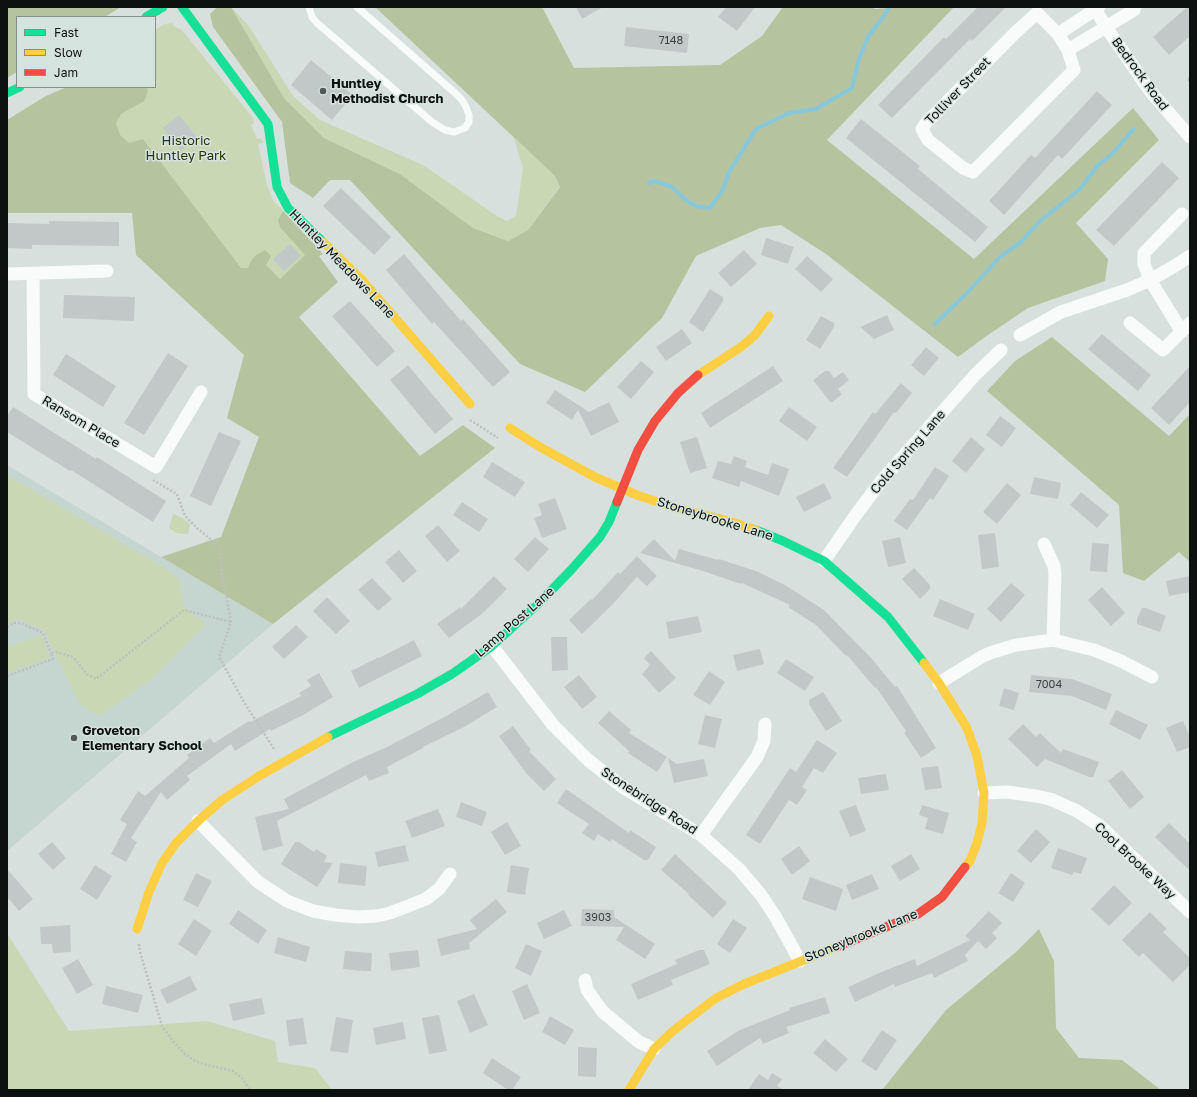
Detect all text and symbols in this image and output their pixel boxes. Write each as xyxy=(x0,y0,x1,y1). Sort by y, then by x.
legend xyxy=(16,16,156,88)
text: Fast xyxy=(54,25,79,40)
house number: 7148 xyxy=(659,34,683,48)
street label: Bedrock Road xyxy=(1108,34,1172,114)
text: Slow xyxy=(54,45,82,60)
street label: Tolliver Street xyxy=(922,54,994,128)
text: Jam xyxy=(54,65,78,80)
place label: Huntley Methodist Church xyxy=(331,76,443,107)
marker: Huntley Methodist Church xyxy=(318,86,328,96)
park label: Historic Huntley Park xyxy=(146,133,226,164)
street label: Huntley Meadows Lane xyxy=(286,206,398,322)
street label: Ransom Place xyxy=(39,393,123,451)
street label: Cold Spring Lane xyxy=(867,407,949,497)
street label: Stoneybrooke Lane xyxy=(655,494,775,544)
street label: Lamp Post Lane xyxy=(472,583,558,661)
house number: 7004 xyxy=(1036,678,1062,692)
place label: Groveton Elementary School xyxy=(82,723,202,754)
marker: Groveton Elementary School xyxy=(69,733,79,743)
street label: Stonebridge Road xyxy=(598,764,700,838)
street label: Cool Brooke Way xyxy=(1091,819,1179,903)
street label: Stoneybrooke Lane xyxy=(802,906,920,966)
house number: 3903 xyxy=(585,911,611,925)

